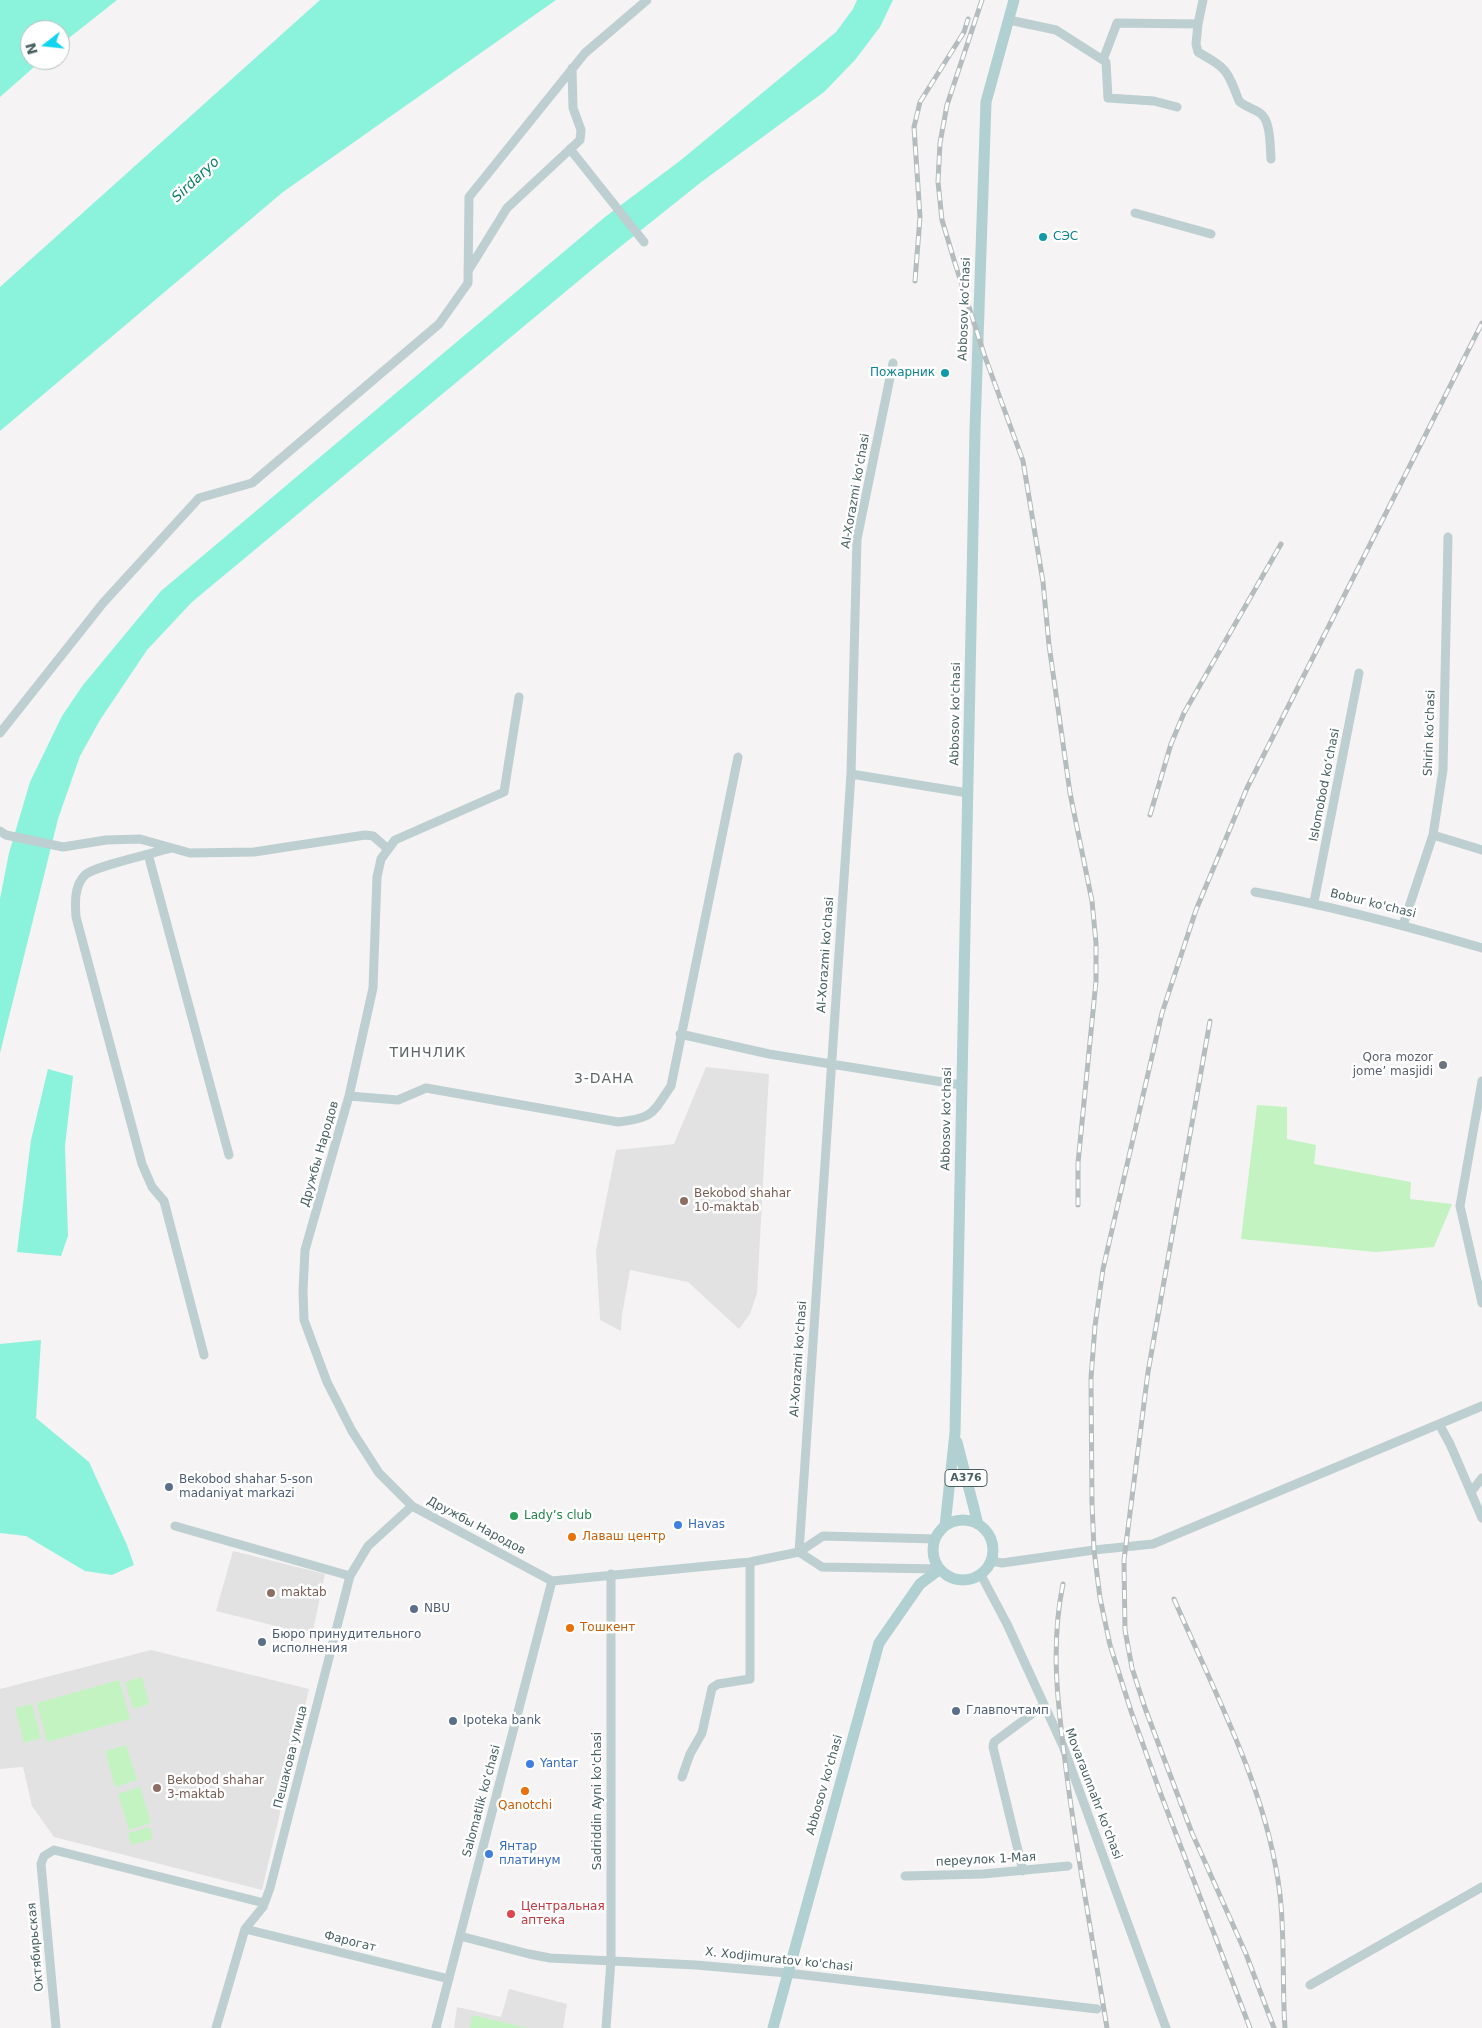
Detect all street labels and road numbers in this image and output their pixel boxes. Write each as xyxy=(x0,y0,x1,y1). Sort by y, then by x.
street label: Abbosov ko'chasi xyxy=(956,257,974,361)
street label: Al-Xorazmi ko'chasi xyxy=(839,432,873,550)
street label: Abbosov ko'chasi xyxy=(948,662,964,766)
street label: Shirin ko'chasi xyxy=(1421,690,1439,776)
street label: Islomobod koʻchasi xyxy=(1307,727,1343,843)
street label: Bobur ko'chasi xyxy=(1329,886,1417,922)
street label: Al-Xorazmi ko'chasi xyxy=(815,896,837,1014)
street label: Abbosov ko'chasi xyxy=(939,1067,955,1171)
street label: Дружбы Народов xyxy=(298,1099,342,1209)
street label: Al-Xorazmi ko'chasi xyxy=(788,1300,810,1418)
road number: A376 xyxy=(945,1470,987,1486)
street label: Дружбы Народов xyxy=(424,1494,528,1558)
street label: Пешакова улица xyxy=(271,1704,311,1810)
street label: Movaraunnahr ko'chasi xyxy=(1061,1726,1125,1862)
street label: Sadriddin Ayni ko'chasi xyxy=(591,1732,605,1870)
street label: Abbosov ko'chasi xyxy=(804,1733,846,1837)
street label: Salomatlik ko‘chasi xyxy=(460,1743,504,1859)
street label: переулок 1-Мая xyxy=(936,1850,1036,1870)
street label: Октябирьская xyxy=(25,1902,47,1992)
street label: Фарогат xyxy=(322,1929,378,1955)
street label: X. Xodjimuratov ko'chasi xyxy=(704,1945,854,1975)

